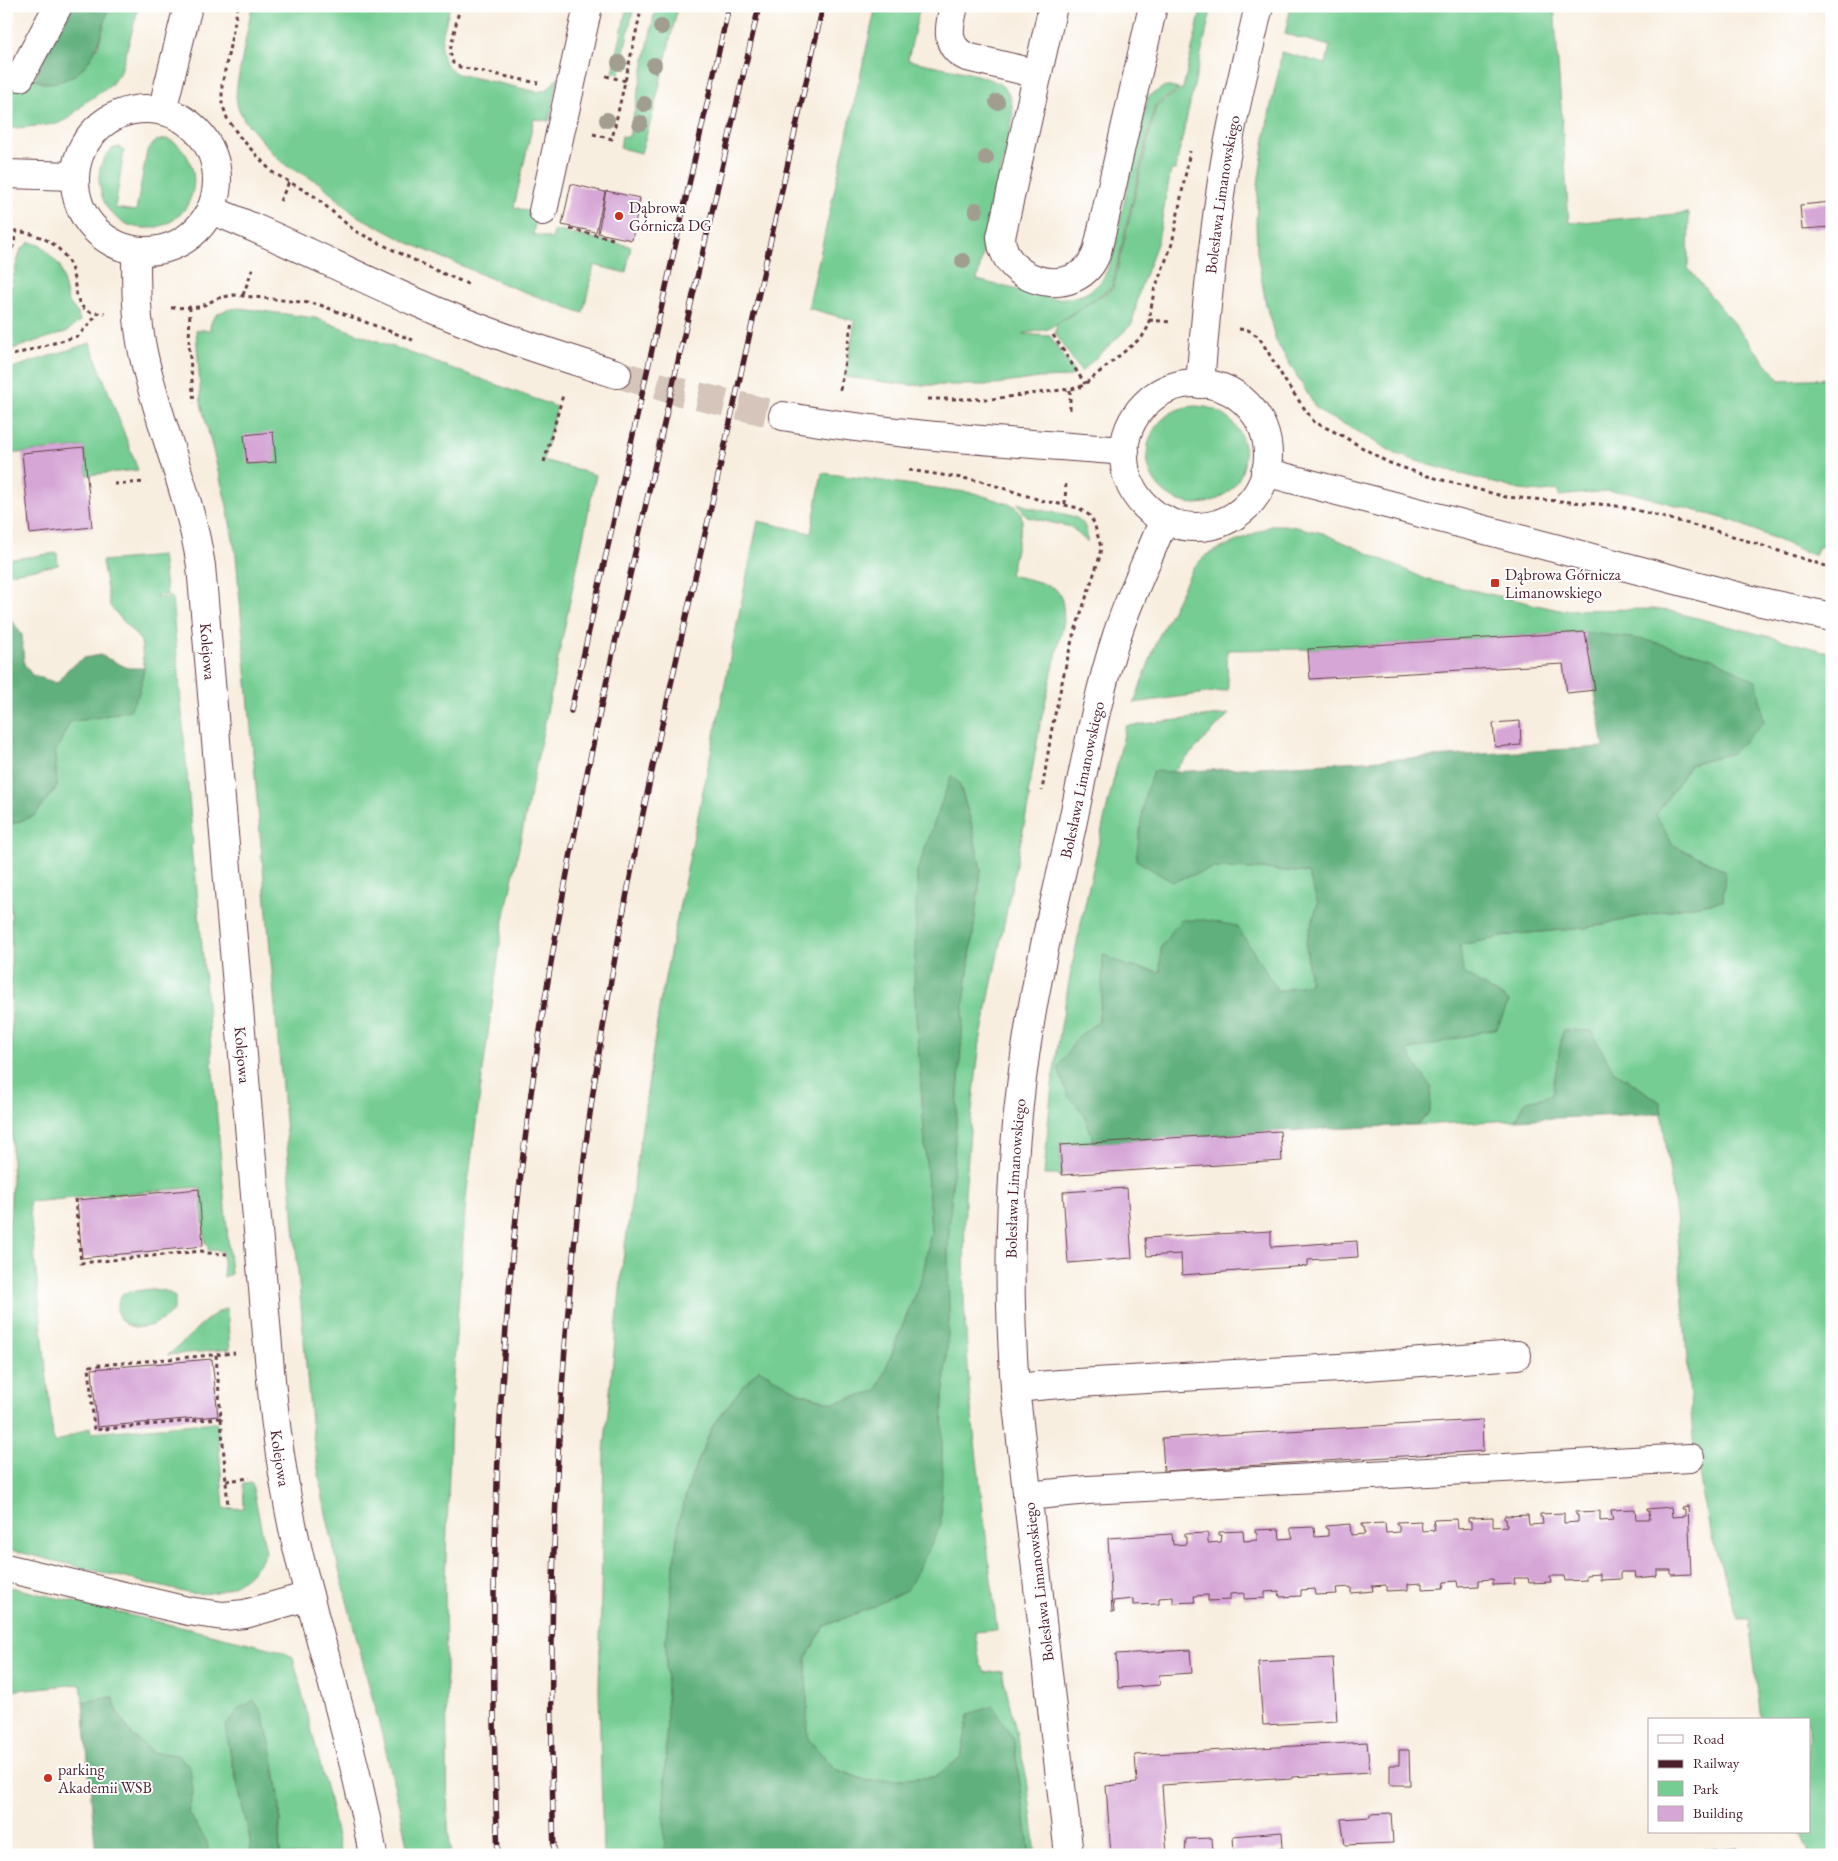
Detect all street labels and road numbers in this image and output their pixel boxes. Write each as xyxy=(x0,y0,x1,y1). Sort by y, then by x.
street label: Bolesława Limanowskiego xyxy=(1200,113,1245,275)
street label: Kolejowa xyxy=(195,622,221,681)
street label: Bolesława Limanowskiego xyxy=(1055,699,1109,860)
street label: Kolejowa xyxy=(230,1026,255,1085)
street label: Bolesława Limanowskiego xyxy=(1000,1097,1031,1258)
street label: Kolejowa xyxy=(266,1428,295,1489)
street label: Bolesława Limanowskiego xyxy=(1018,1501,1059,1663)

